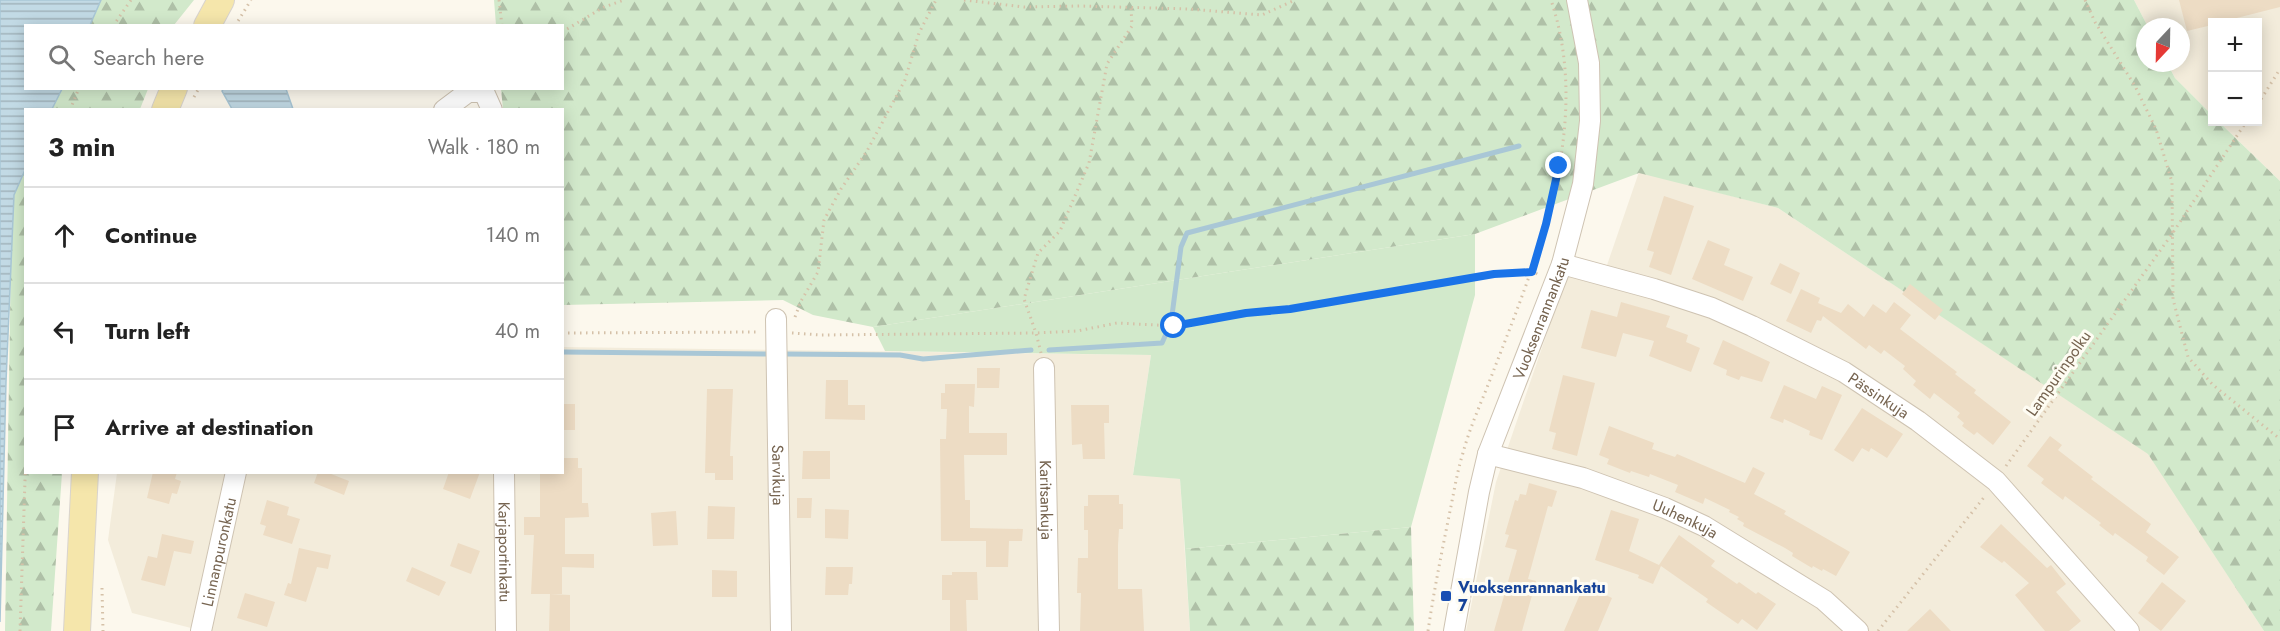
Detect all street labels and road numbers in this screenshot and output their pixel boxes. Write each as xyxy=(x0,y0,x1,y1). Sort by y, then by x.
street label: Vuoksenrannankatu xyxy=(1507,255,1575,383)
street label: Lampurinpolku xyxy=(2020,326,2096,421)
street label: Pässinkuja xyxy=(1844,367,1914,424)
street label: Sarvikuja xyxy=(766,444,790,506)
street label: Karitsankuja xyxy=(1034,460,1058,540)
street label: Uuhenkuja xyxy=(1649,493,1723,544)
street label: Linnanpuronkatu xyxy=(196,495,242,609)
street label: Karjaportinkatu xyxy=(492,501,517,603)

